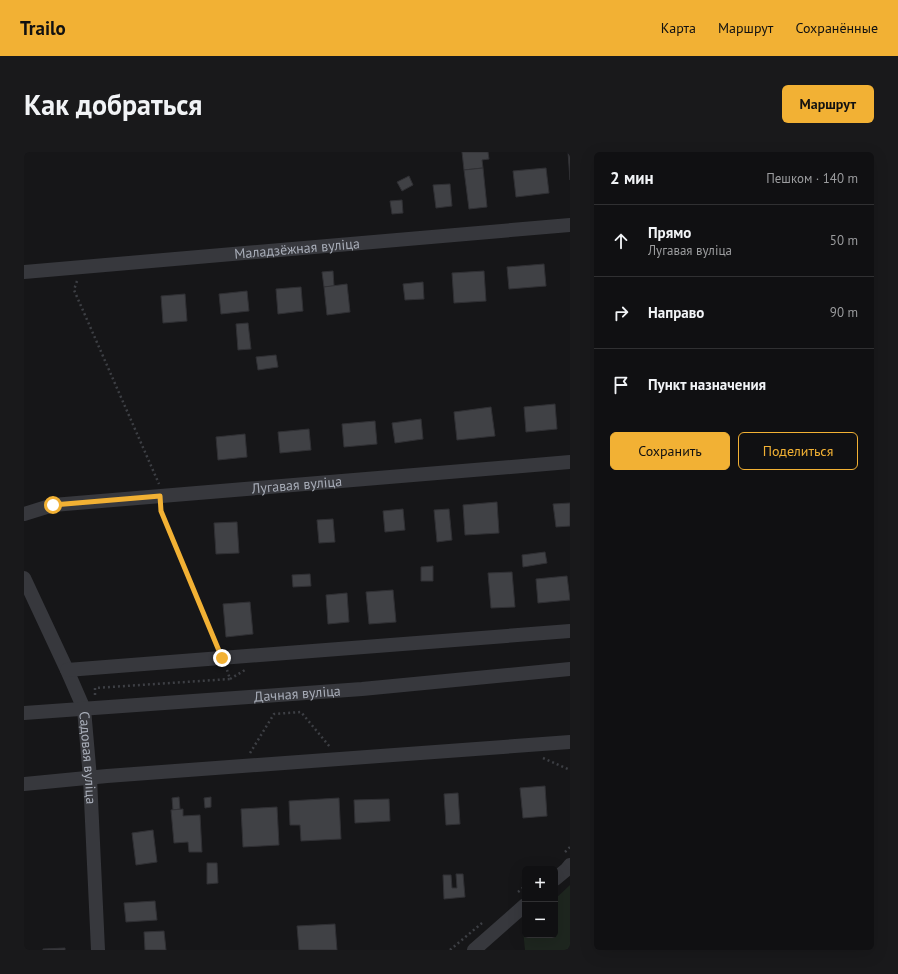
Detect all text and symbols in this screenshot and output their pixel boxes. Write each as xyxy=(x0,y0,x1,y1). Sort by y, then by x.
text: Trailo xyxy=(20,16,66,40)
text: Карта xyxy=(661,19,696,37)
text: Маршрут xyxy=(718,19,773,37)
text: Сохранённые xyxy=(795,19,878,37)
button: Маршрут xyxy=(782,85,874,123)
text: Как добраться xyxy=(24,86,202,123)
text: 2 мин xyxy=(610,167,654,189)
text: Пешком · 140 m xyxy=(766,170,858,187)
text: Прямо xyxy=(648,223,691,242)
icon: ahead xyxy=(610,230,632,252)
text: 50 m xyxy=(830,232,858,249)
street label: Маладзёжная вуліца xyxy=(234,234,360,263)
text: Лугавая вуліца xyxy=(648,242,732,259)
icon: right xyxy=(610,302,632,324)
text: Направо xyxy=(648,303,704,322)
text: 90 m xyxy=(830,304,858,321)
icon: arrive xyxy=(610,374,632,396)
text: Пункт назначения xyxy=(648,375,766,394)
button: Сохранить xyxy=(610,432,730,470)
button: Поделиться xyxy=(738,432,858,470)
street label: Лугавая вуліца xyxy=(250,472,343,498)
route start xyxy=(44,496,62,514)
route end xyxy=(213,649,231,667)
street label: Дачная вуліца xyxy=(253,682,341,706)
street label: Садовая вуліца xyxy=(75,711,100,805)
map controls xyxy=(522,866,558,938)
button: + xyxy=(522,866,558,902)
button: − xyxy=(522,902,558,938)

